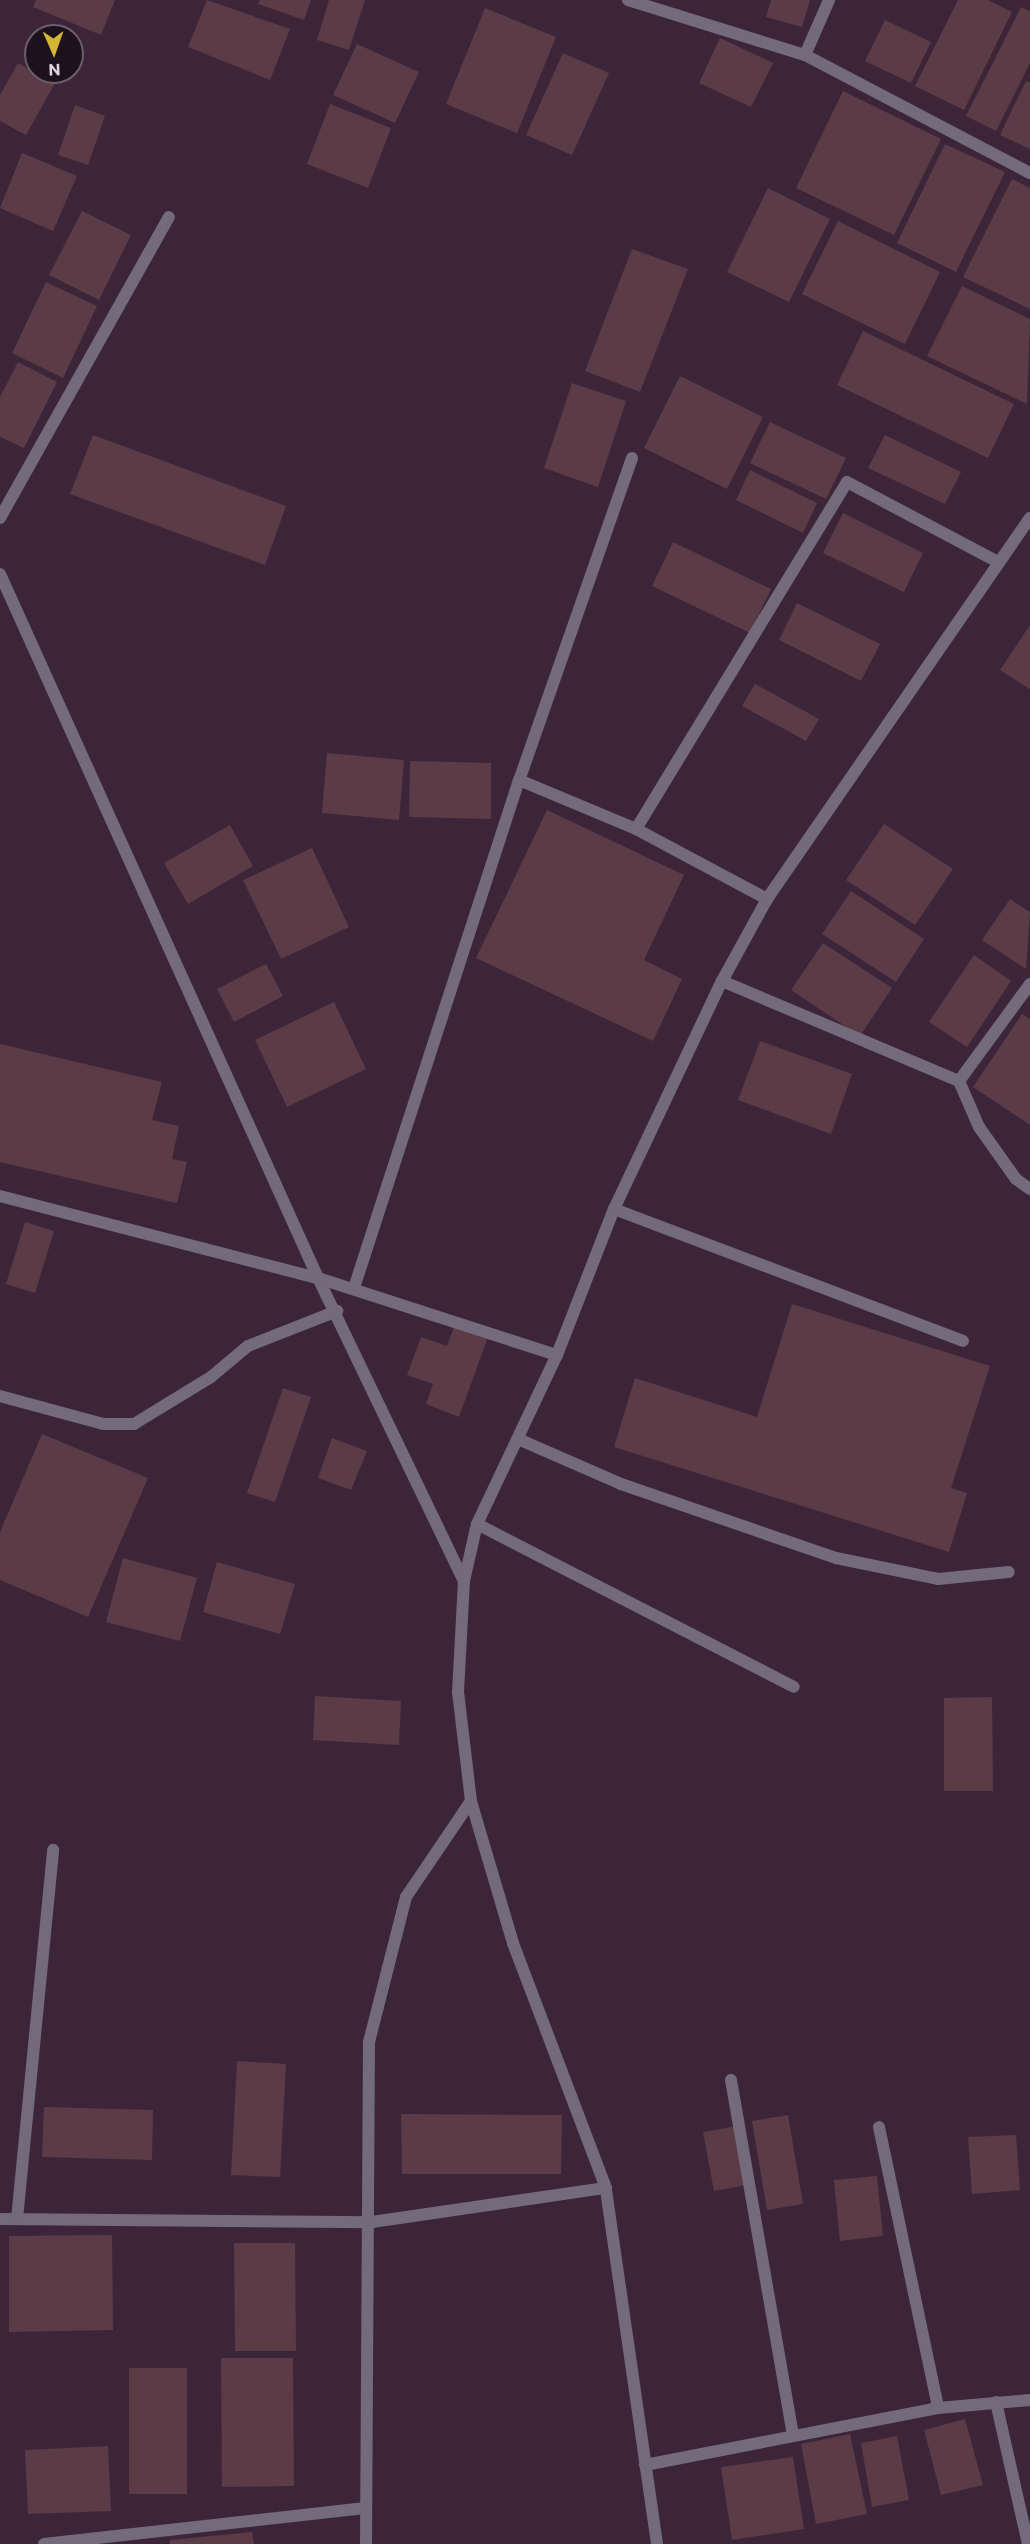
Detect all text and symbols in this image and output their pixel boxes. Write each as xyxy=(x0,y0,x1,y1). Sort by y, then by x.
north arrow xyxy=(24,24,84,84)
text: N xyxy=(48,61,61,80)

